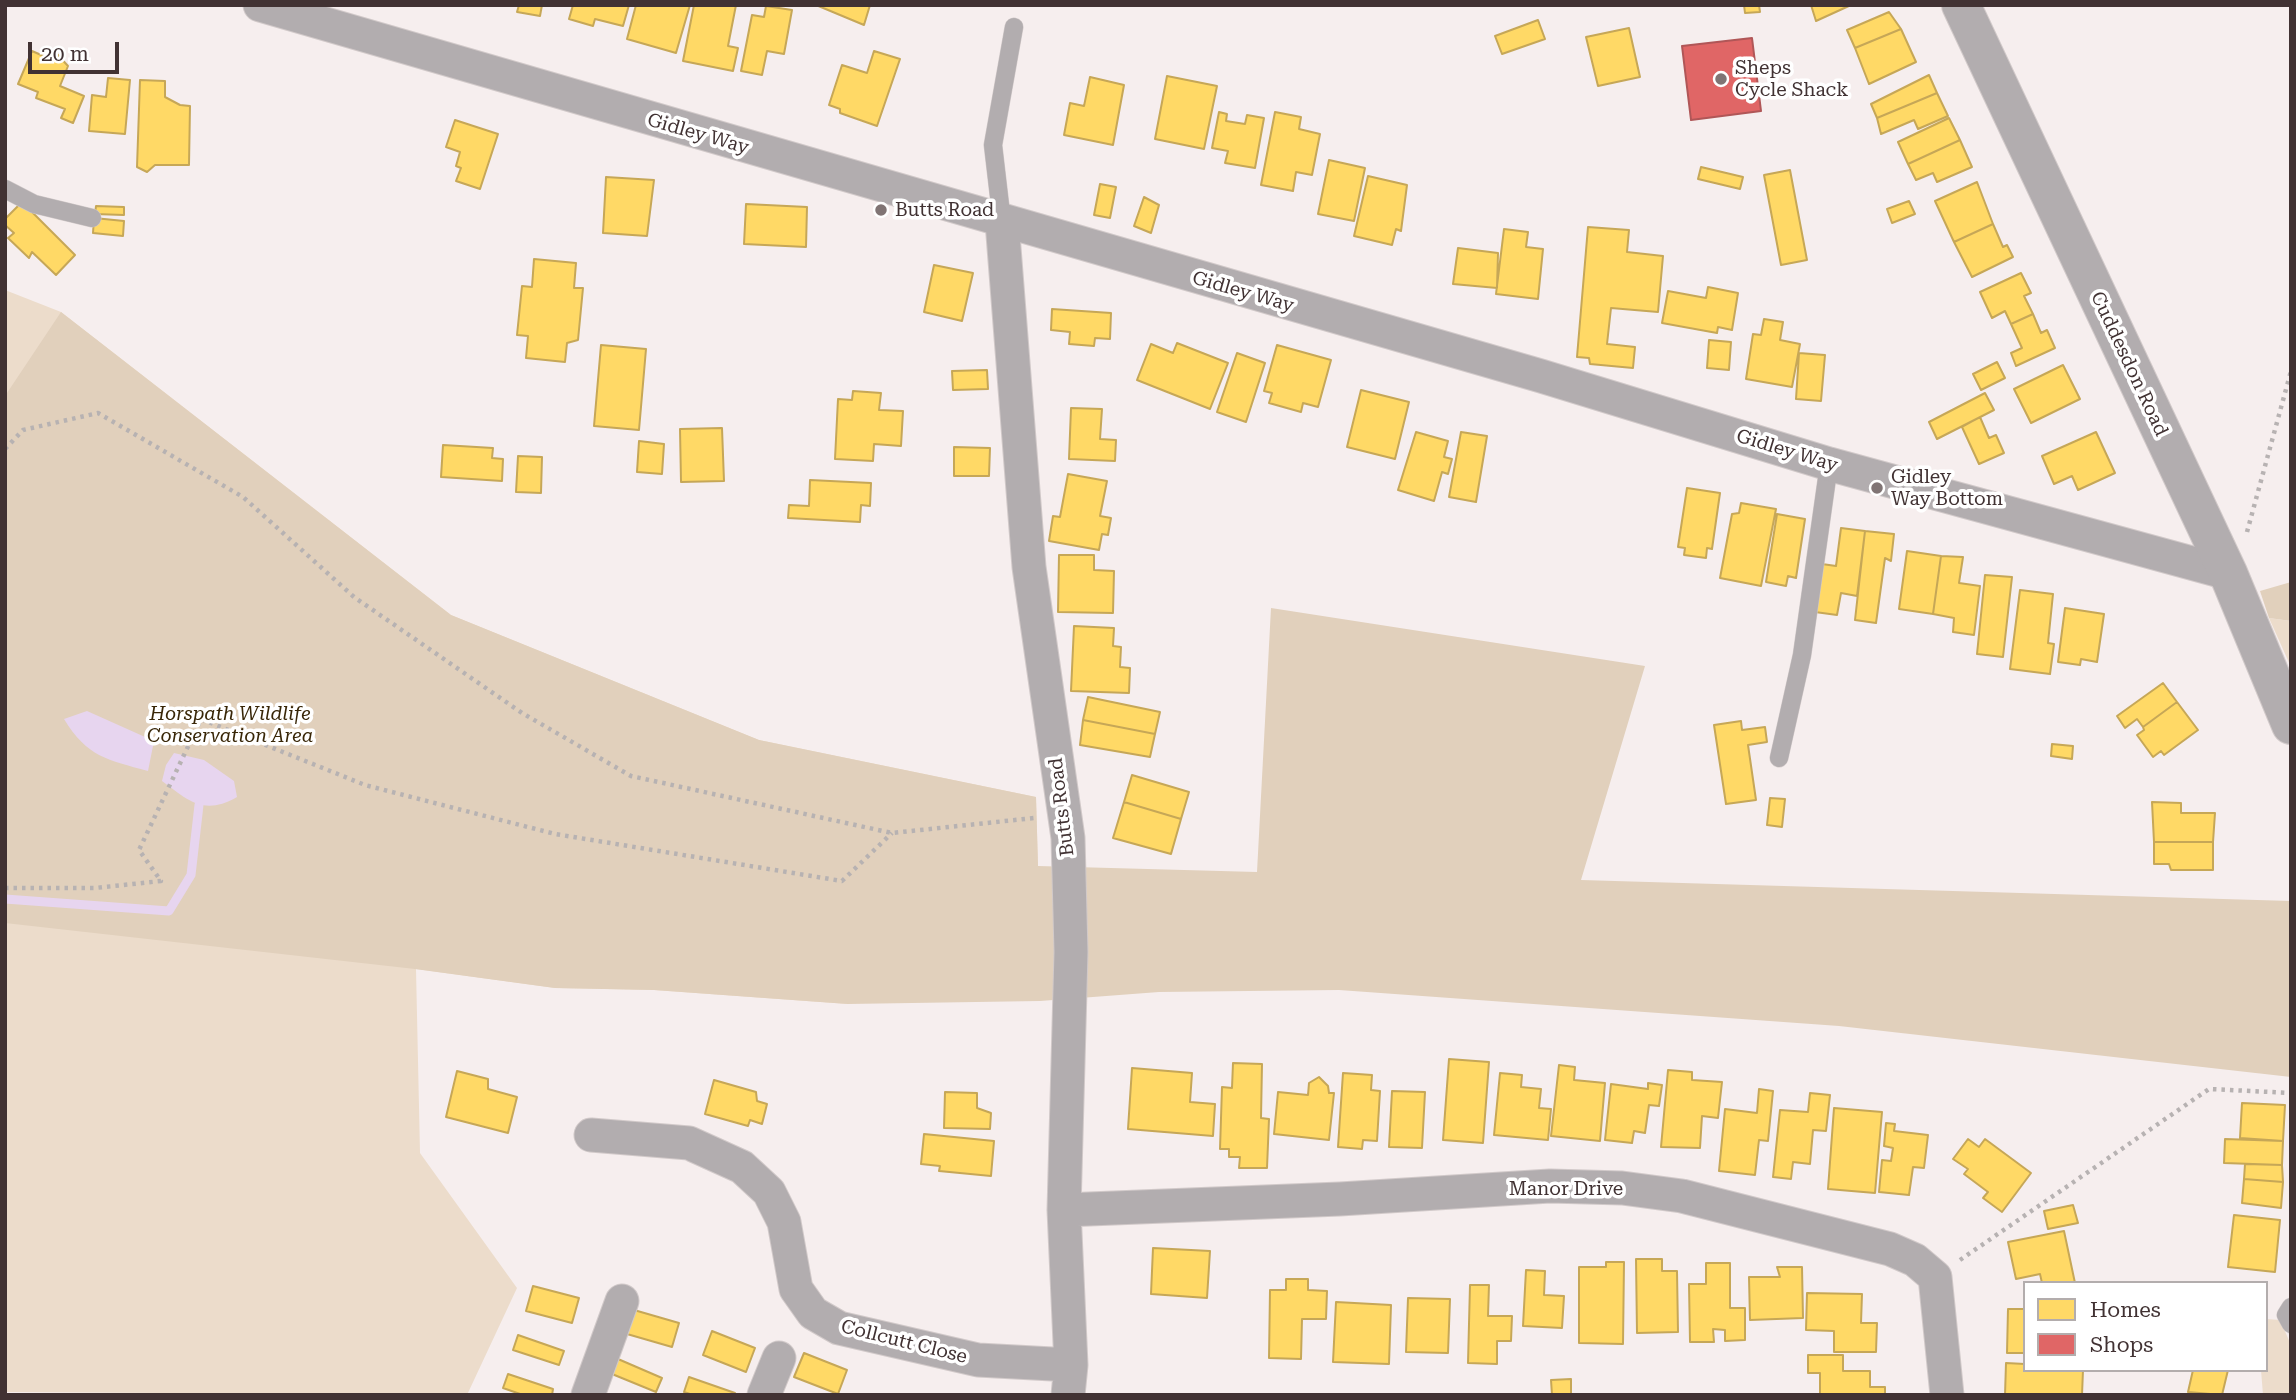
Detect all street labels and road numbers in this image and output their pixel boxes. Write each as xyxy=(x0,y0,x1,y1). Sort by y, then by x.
street label: Gidley Way xyxy=(645,109,751,159)
street label: Gidley Way xyxy=(1190,267,1296,317)
street label: Cuddesdon Road xyxy=(2086,288,2172,440)
street label: Gidley Way xyxy=(1734,425,1840,477)
street label: Butts Road xyxy=(1045,756,1079,858)
street label: Manor Drive xyxy=(1509,1178,1623,1200)
street label: Collcutt Close xyxy=(839,1315,969,1369)

